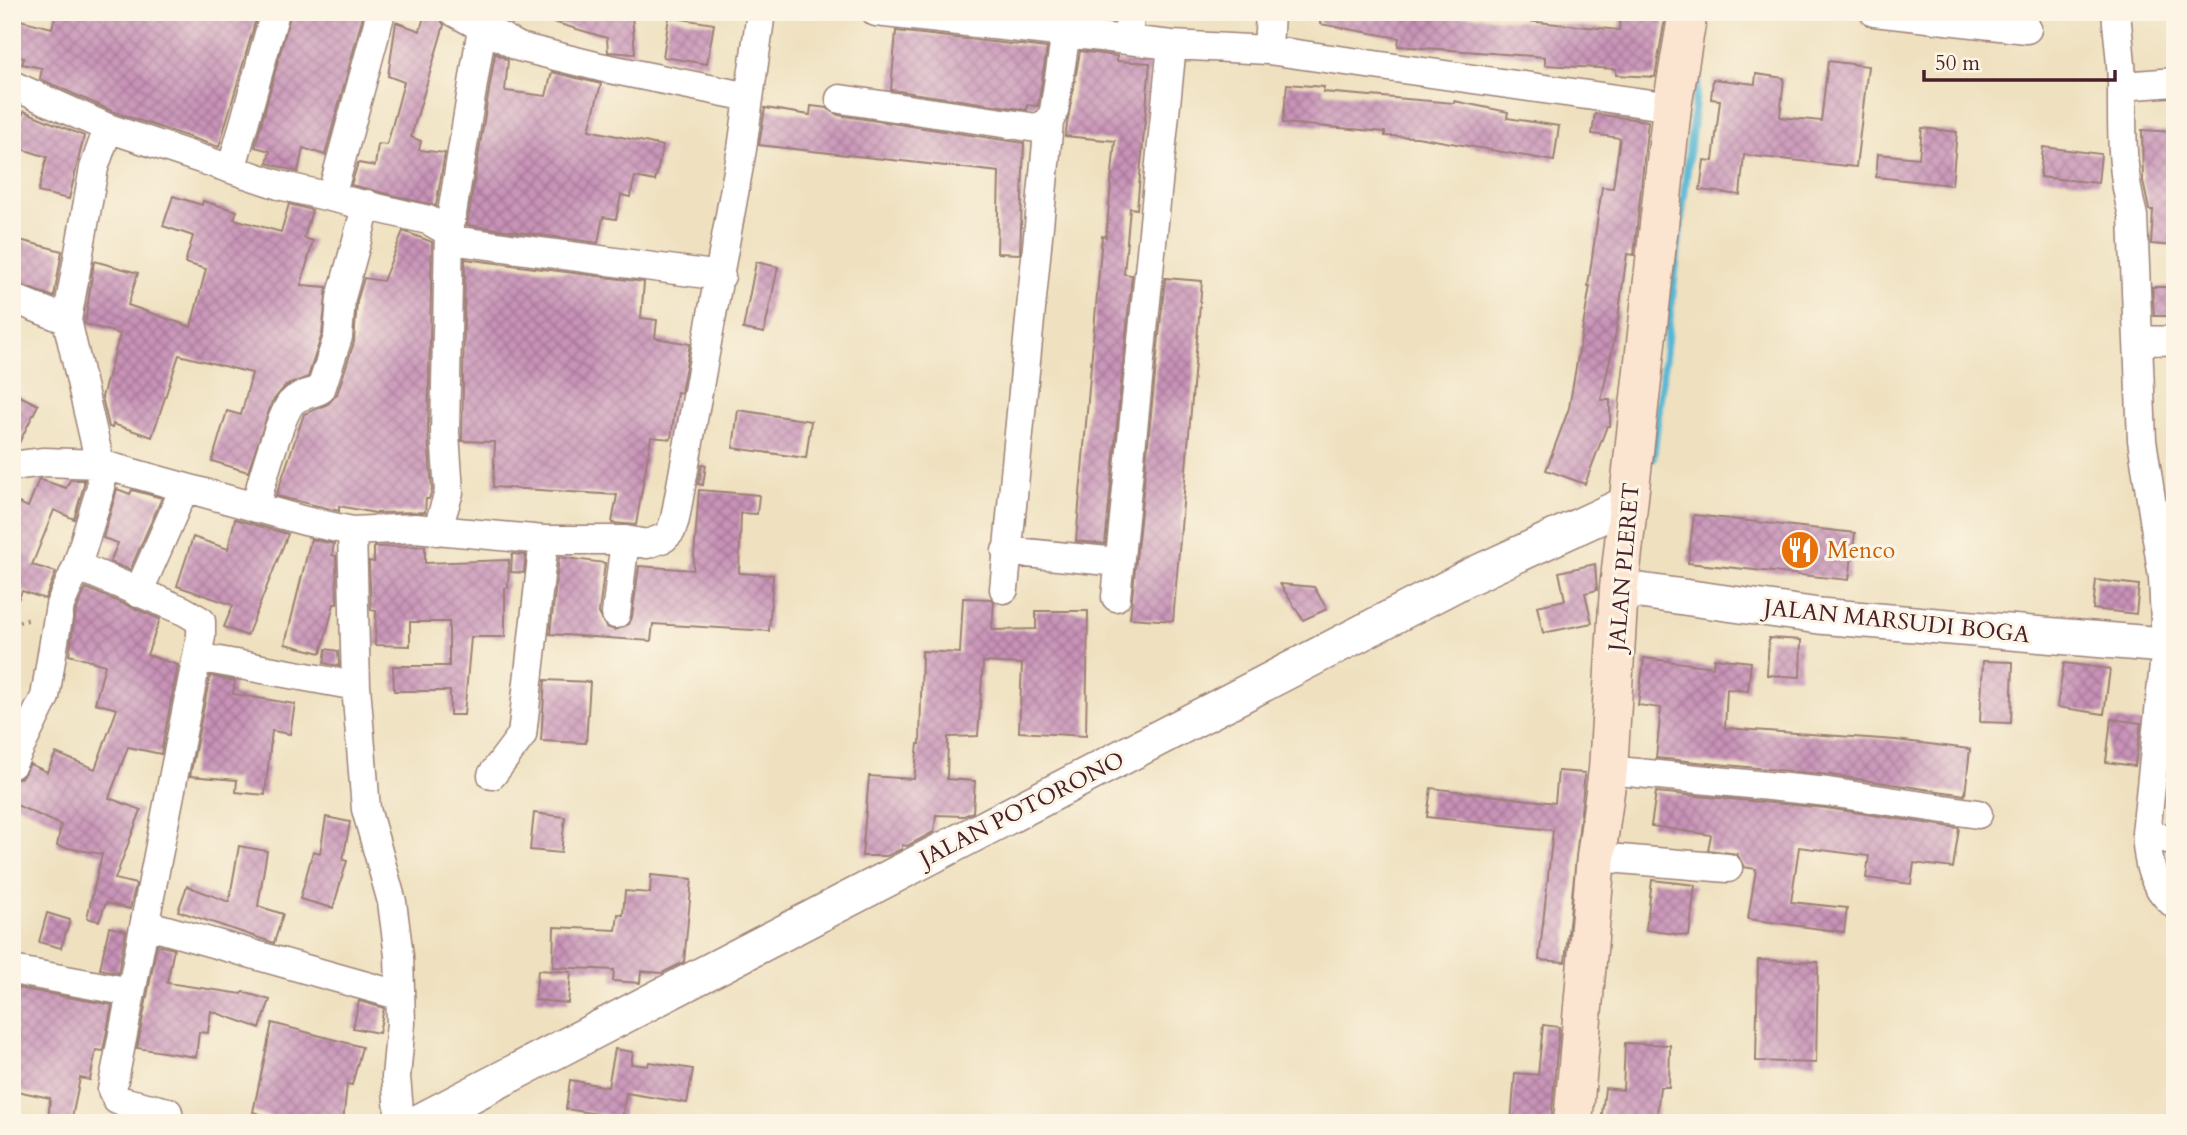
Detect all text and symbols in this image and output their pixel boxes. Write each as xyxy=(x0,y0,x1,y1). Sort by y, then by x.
scale bar xyxy=(1924,38,2115,82)
text: 50 m xyxy=(1935,49,1980,78)
street label: JALAN PLERET xyxy=(1601,481,1647,655)
restaurant icon: Menco xyxy=(1779,529,1821,571)
place label: Menco xyxy=(1827,535,1895,566)
street label: JALAN MARSUDI BOGA xyxy=(1759,591,2032,650)
street label: JALAN POTORONO xyxy=(912,744,1130,875)

